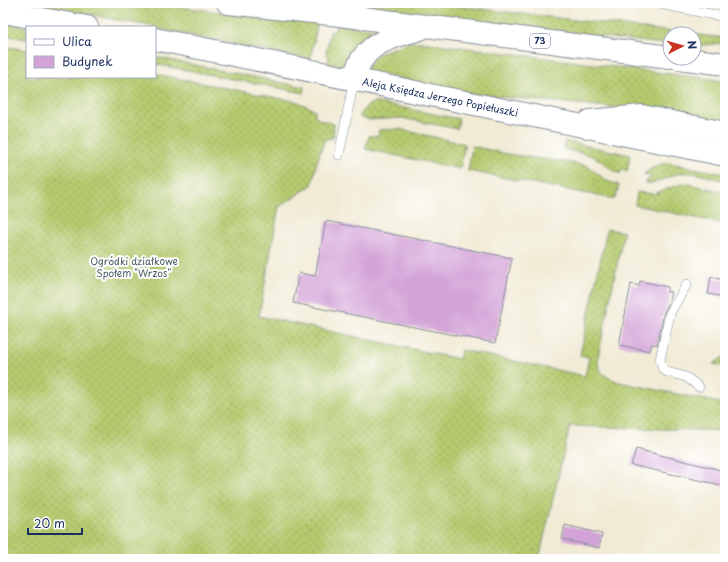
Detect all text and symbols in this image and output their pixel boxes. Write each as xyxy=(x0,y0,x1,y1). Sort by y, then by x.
legend xyxy=(26,26,156,78)
north arrow xyxy=(662,26,702,66)
text: Ulica xyxy=(62,32,92,50)
road number: 73 xyxy=(530,34,550,48)
text: N xyxy=(684,40,701,50)
text: Budynek xyxy=(62,52,112,70)
street label: Aleja Księdza Jerzego Popiełuszki xyxy=(361,73,520,120)
park label: Ogródki działkowe Społem "Wrzos" xyxy=(90,253,178,280)
scale bar xyxy=(28,510,82,536)
text: 20 m xyxy=(34,514,65,532)

